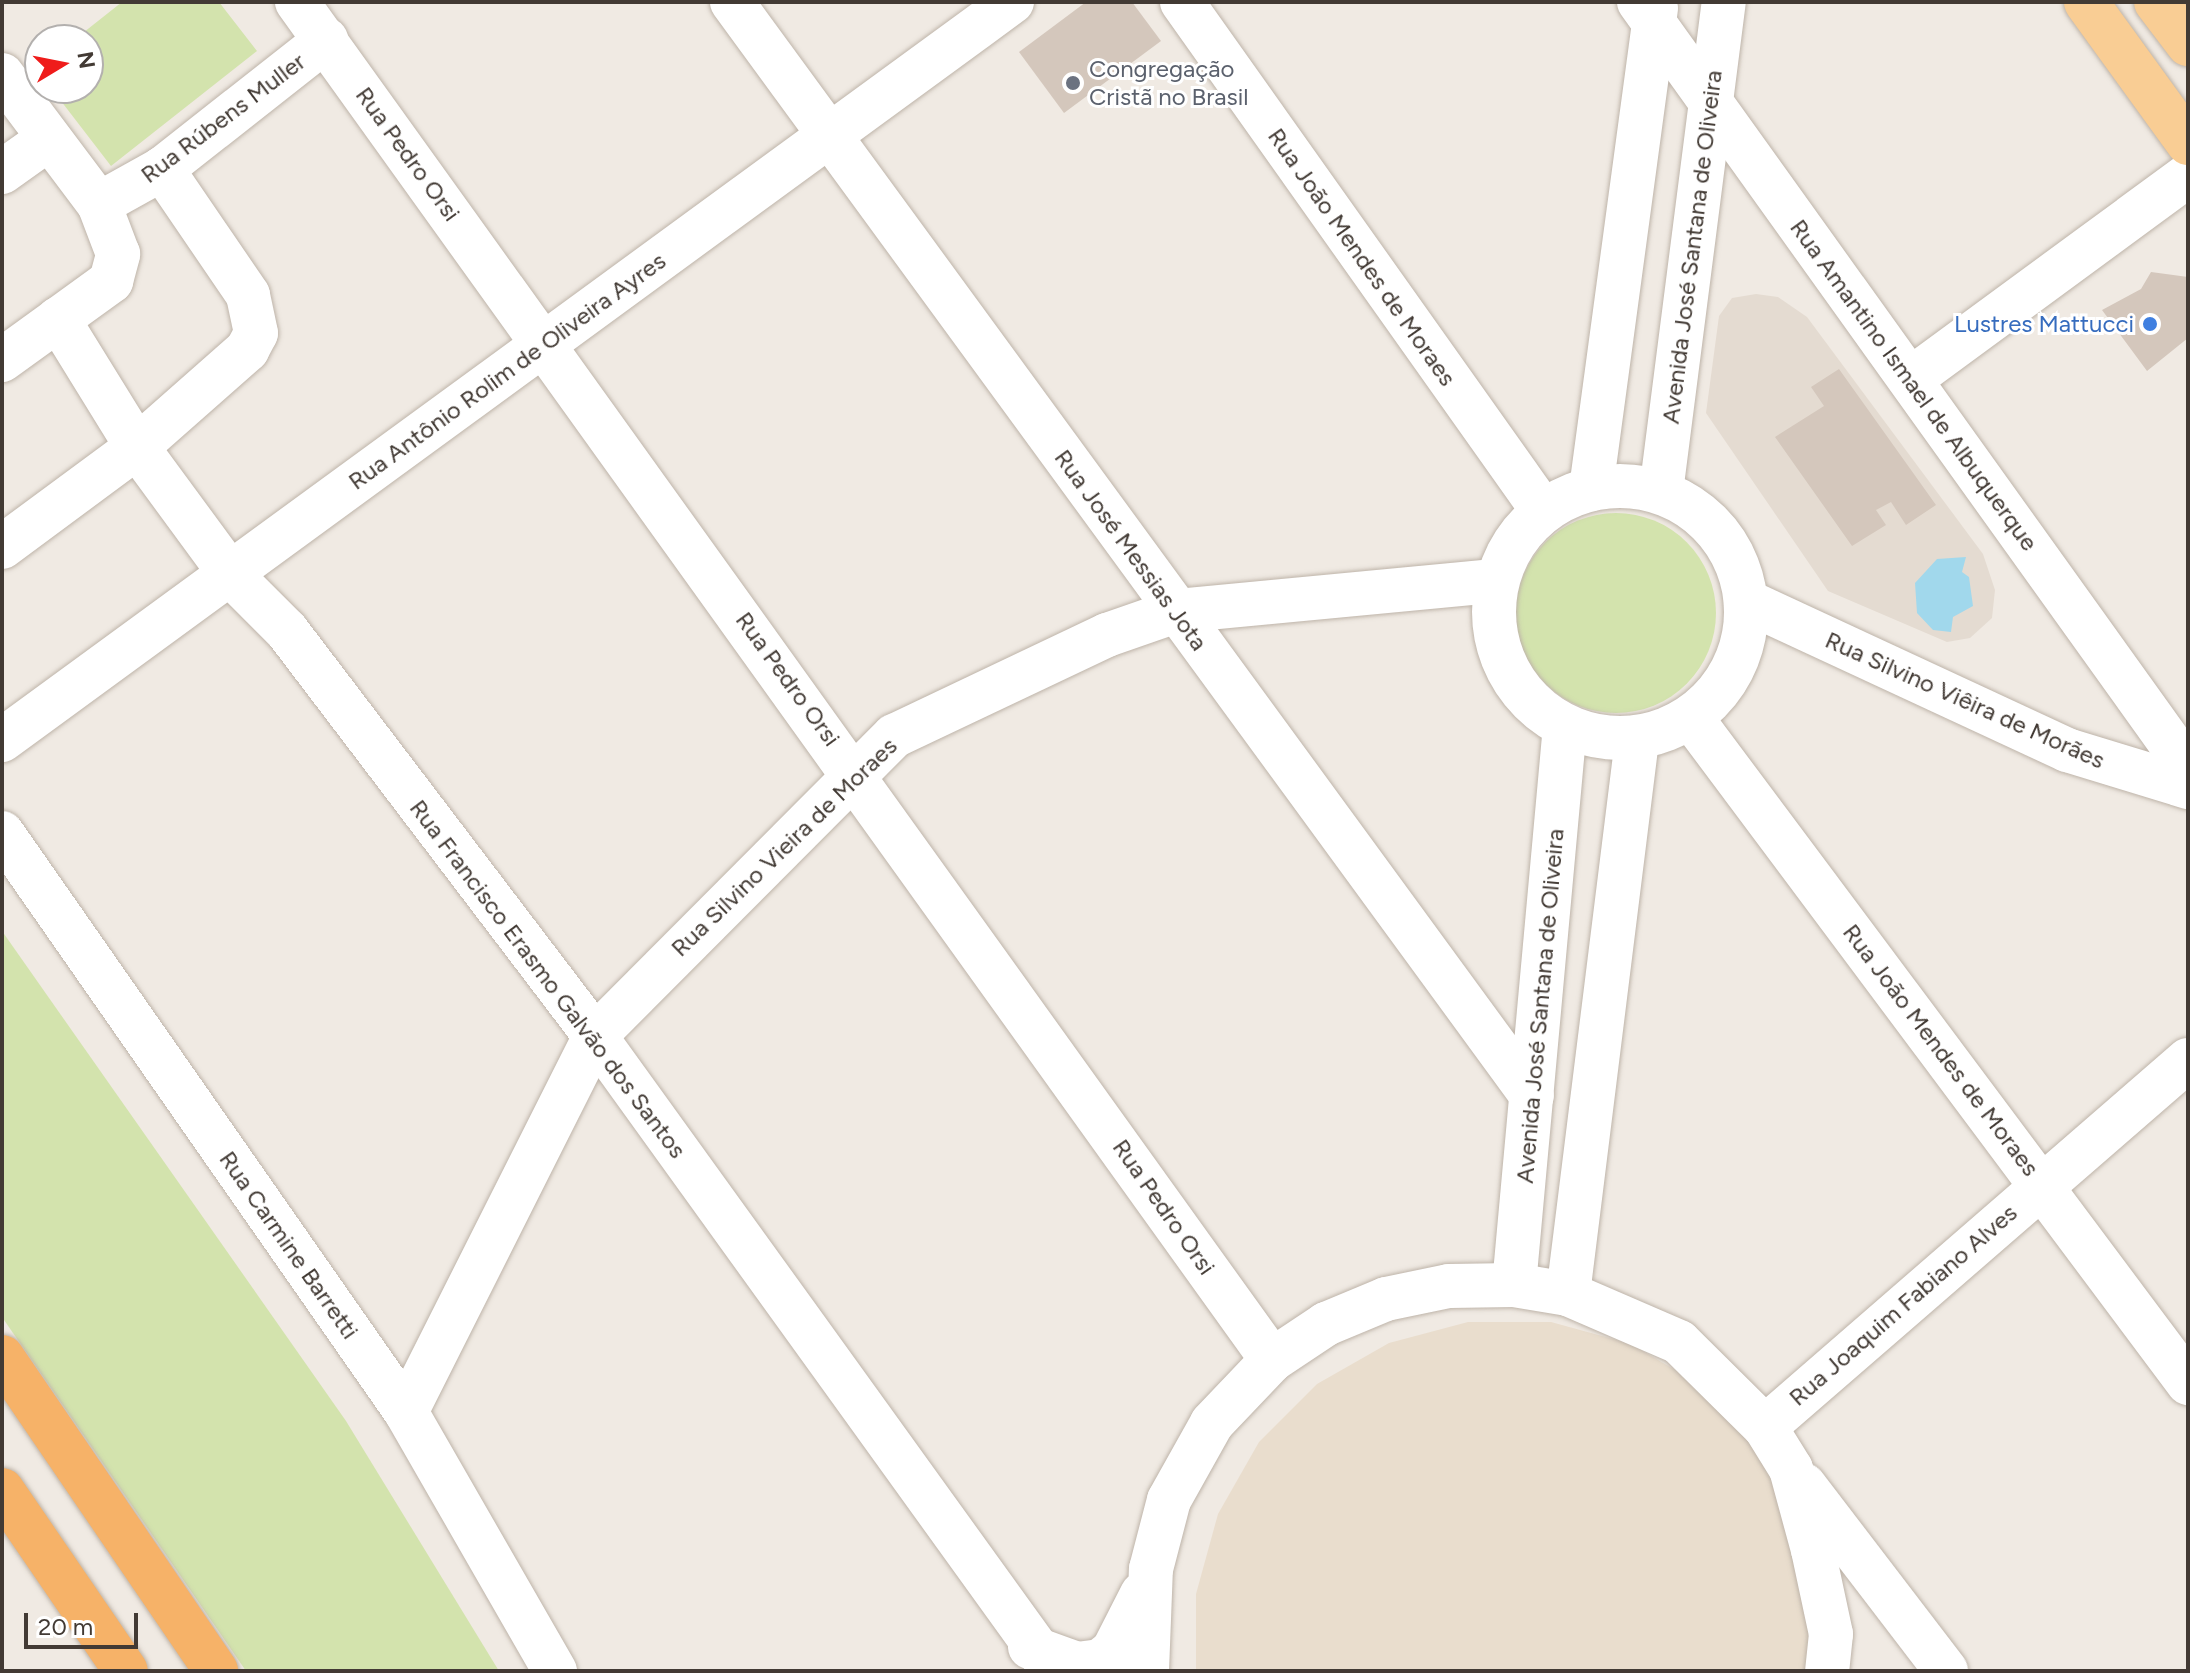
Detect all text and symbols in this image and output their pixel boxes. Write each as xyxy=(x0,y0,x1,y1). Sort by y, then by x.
north arrow xyxy=(24,24,104,104)
street label: Rua Rúbens Muller xyxy=(135,47,311,189)
text: N xyxy=(71,49,101,71)
place label: Congregação Cristã no Brasil xyxy=(1089,55,1249,111)
street label: Avenida José Santana de Oliveira xyxy=(1656,69,1728,425)
marker: Congregação Cristã no Brasil xyxy=(1064,74,1082,92)
street label: Rua Pedro Orsi xyxy=(350,81,466,227)
street label: Rua João Mendes de Moraes xyxy=(1262,123,1462,391)
street label: Rua Amantino Ismael de Albuquerque xyxy=(1784,214,2044,556)
street label: Rua Antônio Rolim de Oliveira Ayres xyxy=(343,246,671,496)
place label: Lustres Mattucci xyxy=(1954,310,2134,338)
marker: Lustres Mattucci xyxy=(2141,315,2159,333)
street label: Rua José Messias Jota xyxy=(1048,444,1214,656)
street label: Rua Pedro Orsi xyxy=(730,606,846,752)
street label: Rua Silvino Viêira de Morães xyxy=(1821,625,2109,775)
street label: Rua Silvino Vieira de Moraes xyxy=(665,732,903,962)
street label: Rua Francisco Erasmo Galvão dos Santos xyxy=(404,794,692,1164)
street label: Avenida José Santana de Oliveira xyxy=(1510,827,1570,1185)
street label: Rua João Mendes de Moraes xyxy=(1837,918,2045,1182)
street label: Rua Pedro Orsi xyxy=(1107,1134,1221,1280)
street label: Rua Carmine Barretti xyxy=(213,1146,365,1344)
street label: Rua Joaquim Fabiano Alves xyxy=(1783,1198,2023,1412)
scale bar xyxy=(28,1597,142,1647)
text: 20 m xyxy=(38,1612,93,1641)

